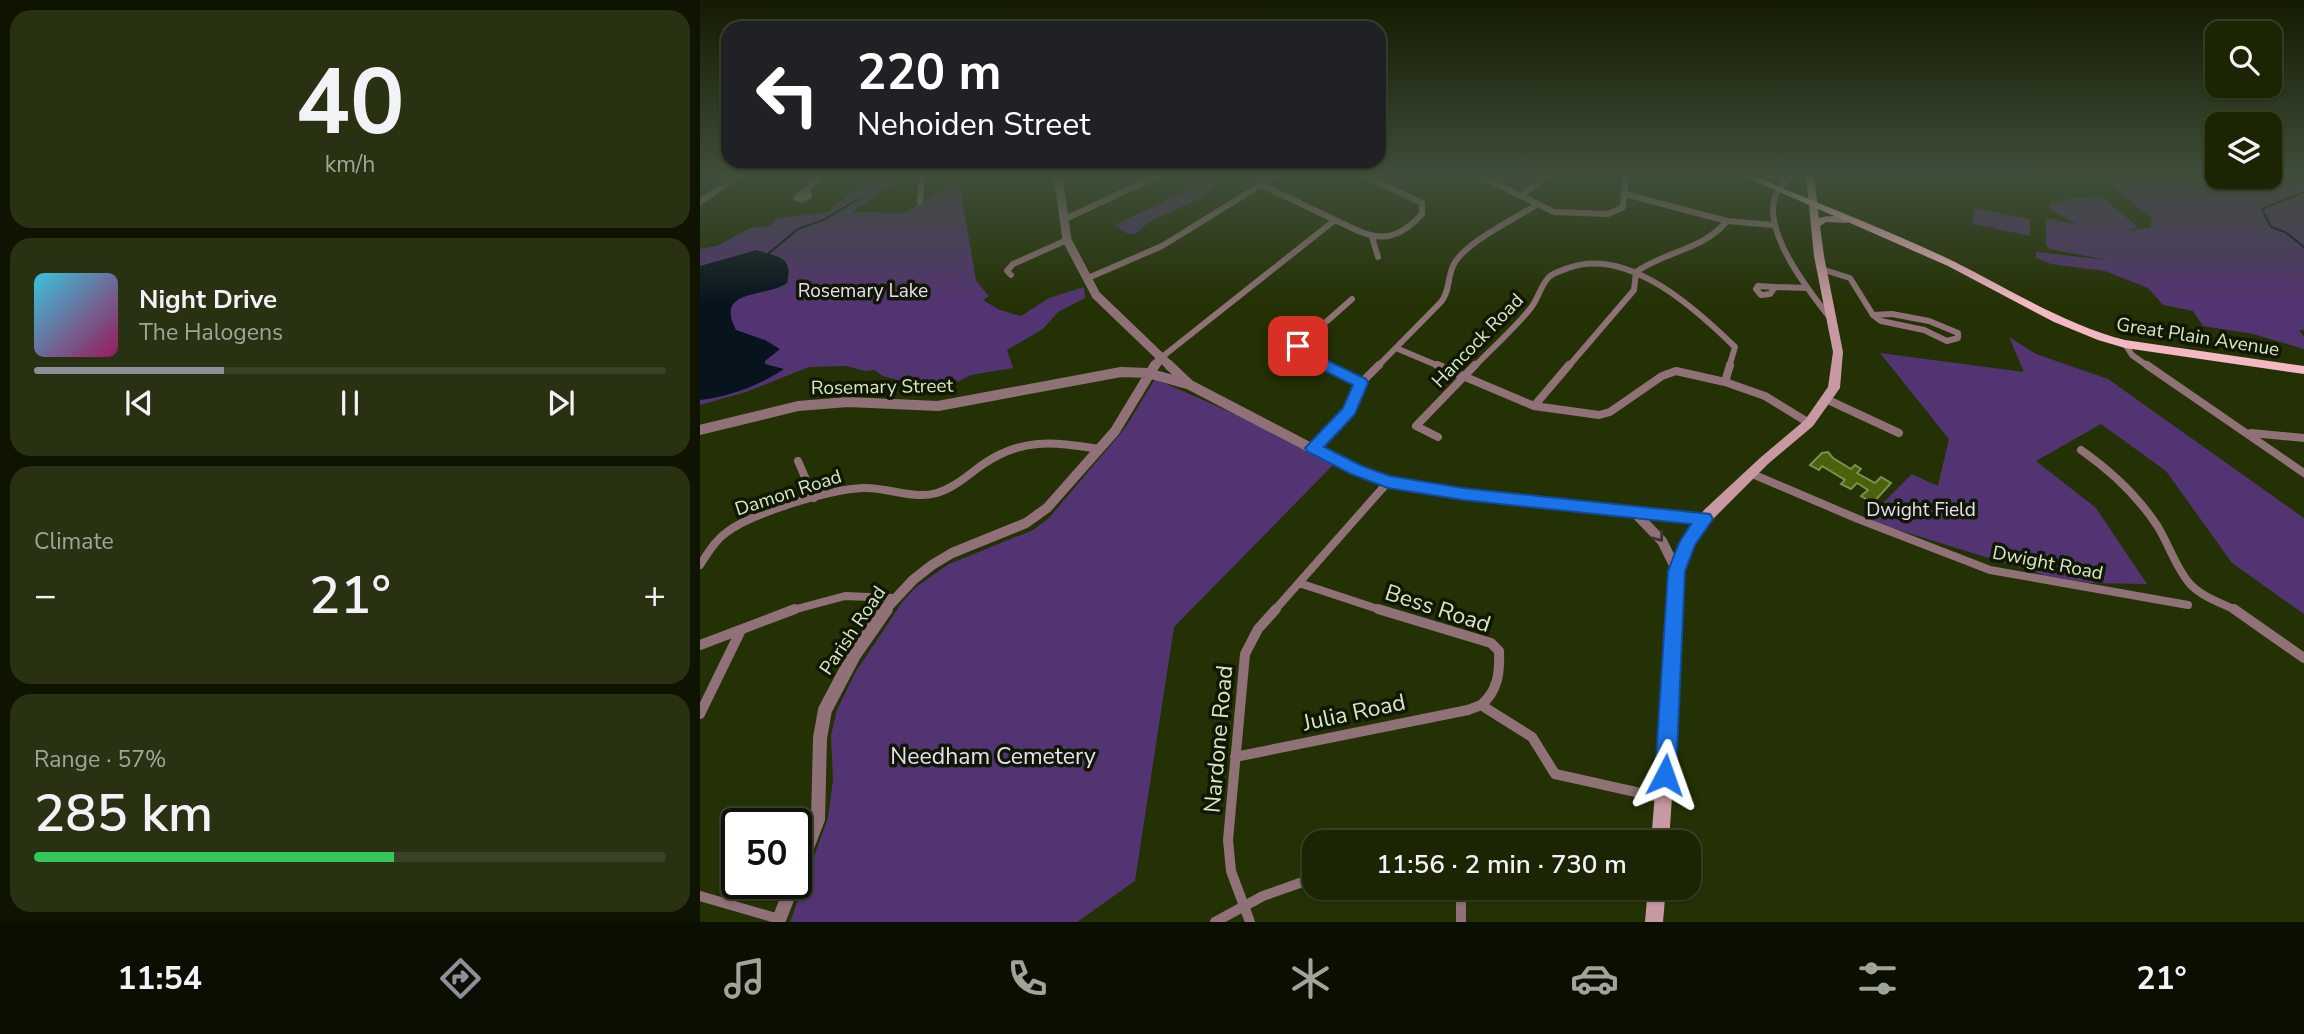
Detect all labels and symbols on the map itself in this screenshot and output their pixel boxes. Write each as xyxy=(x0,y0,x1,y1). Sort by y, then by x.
park label: Rosemary Lake xyxy=(798,278,928,304)
street label: Hancock Road xyxy=(1426,288,1529,394)
street label: Great Plain Avenue xyxy=(2114,311,2281,363)
pin xyxy=(1268,316,1328,376)
street label: Rosemary Street xyxy=(811,373,954,401)
street label: Damon Road xyxy=(732,463,845,522)
park label: Dwight Field xyxy=(1866,497,1976,523)
one-way arrow xyxy=(1650,529,1663,542)
street label: Dwight Road xyxy=(1990,540,2105,586)
street label: Bess Road xyxy=(1381,577,1495,640)
street label: Parish Road xyxy=(814,581,892,680)
street label: Nardone Road xyxy=(1197,664,1240,814)
street label: Julia Road xyxy=(1299,687,1408,739)
position arrow xyxy=(1628,738,1702,812)
park label: Needham Cemetery xyxy=(890,741,1096,772)
speed limit sign: 50 xyxy=(721,808,812,899)

